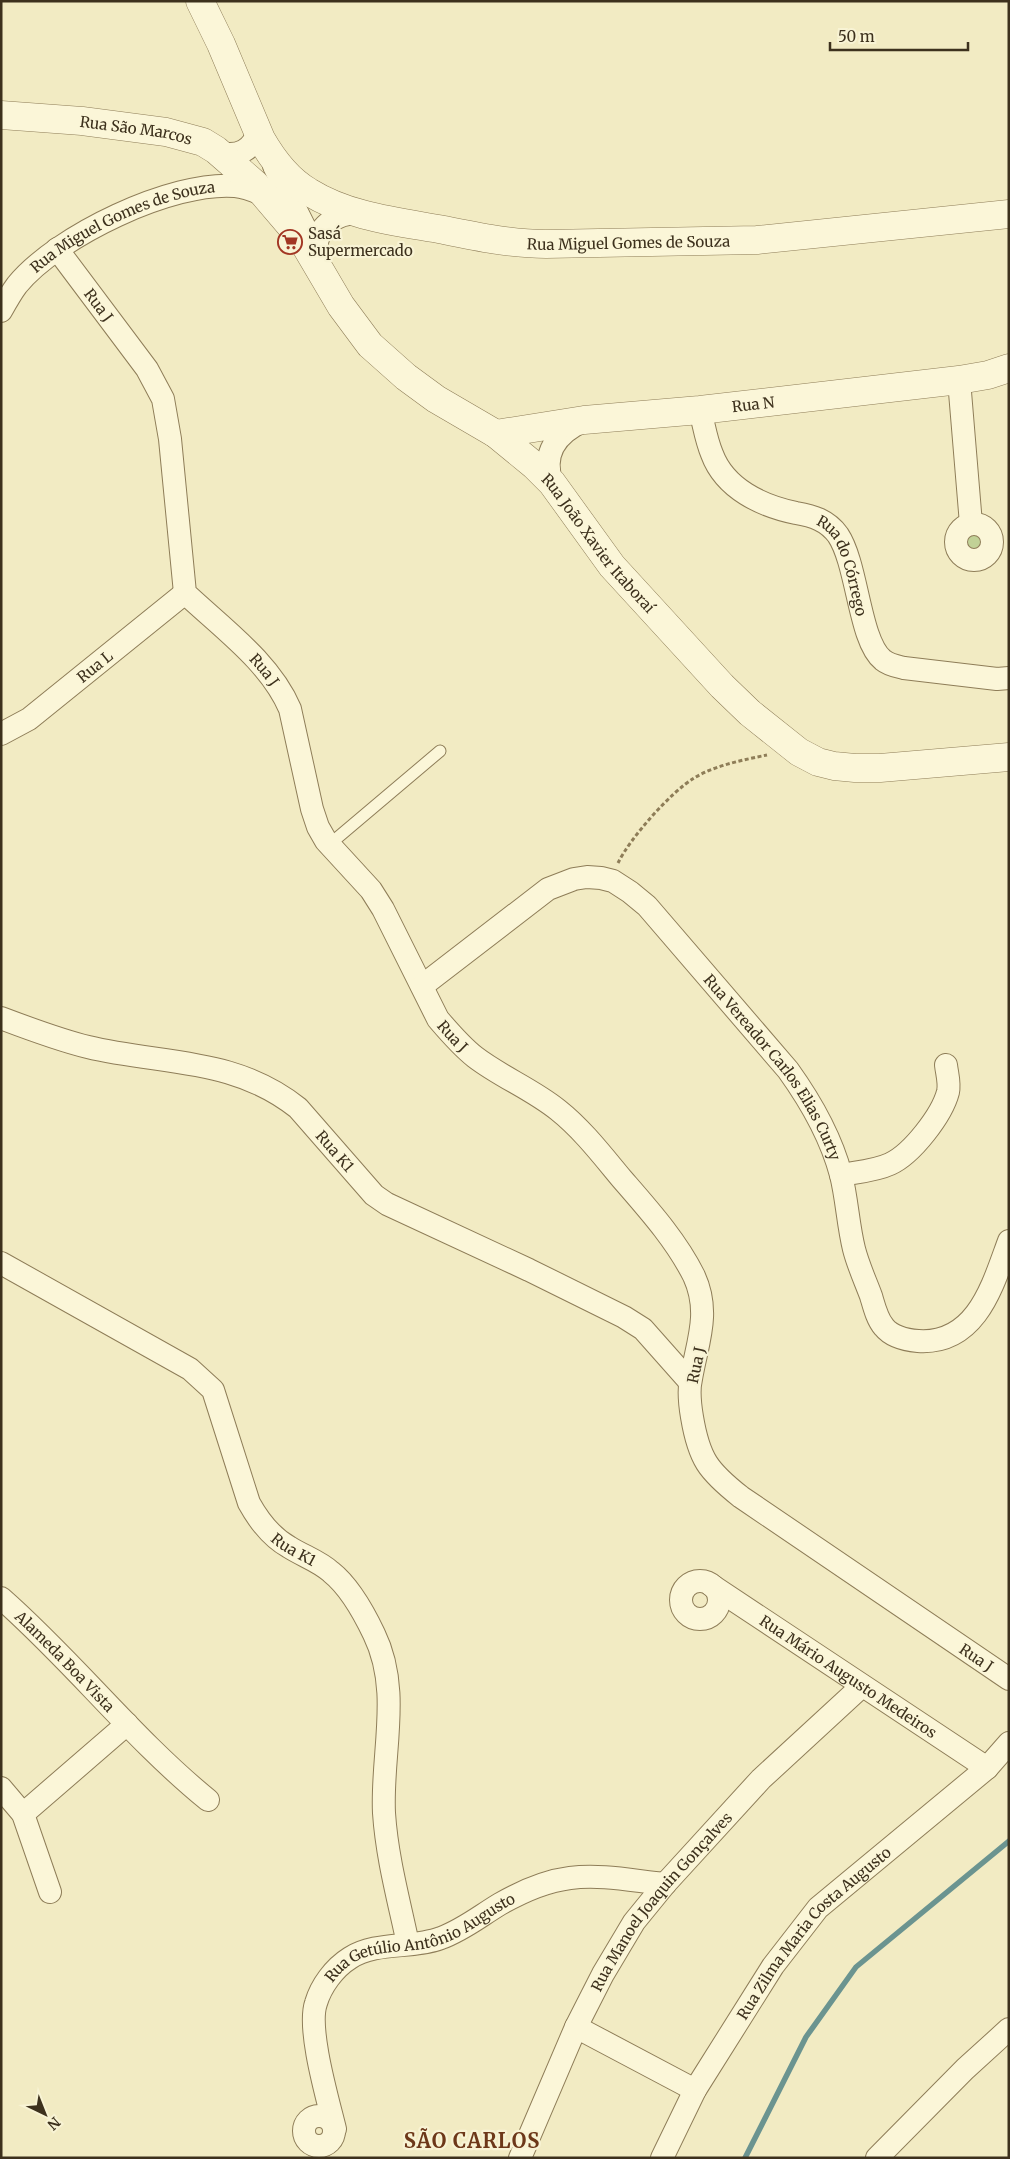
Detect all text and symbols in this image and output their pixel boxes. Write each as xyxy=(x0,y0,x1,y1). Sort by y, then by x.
scale bar xyxy=(830,20,968,52)
text: 50 m xyxy=(838,27,875,46)
street label: Rua São Marcos xyxy=(79,111,194,148)
street label: Rua Miguel Gomes de Souza xyxy=(26,177,216,276)
place label: Sasá Supermercado xyxy=(308,224,413,260)
supermarket icon: Sasá Supermercado xyxy=(277,229,303,255)
street label: Rua Miguel Gomes de Souza xyxy=(526,231,730,254)
street label: Rua J xyxy=(80,285,118,326)
street label: Rua N xyxy=(731,392,776,416)
street label: Rua João Xavier Itaboraí xyxy=(538,469,660,617)
street label: Rua do Córrego xyxy=(814,511,872,618)
street label: Rua L xyxy=(73,646,117,686)
street label: Rua J xyxy=(246,649,284,690)
street label: Rua Vereador Carlos Elias Curty xyxy=(700,970,845,1163)
street label: Rua J xyxy=(434,1016,473,1056)
street label: Rua K1 xyxy=(312,1126,359,1176)
street label: Rua J xyxy=(683,1345,709,1385)
street label: Rua K1 xyxy=(268,1529,320,1570)
street label: Alameda Boa Vista xyxy=(11,1606,119,1716)
street label: Rua Mário Augusto Medeiros xyxy=(756,1611,941,1742)
street label: Rua J xyxy=(956,1639,998,1675)
street label: Rua Manoel Joaquin Gonçalves xyxy=(586,1808,736,1994)
street label: Rua Zilma Maria Costa Augusto xyxy=(732,1842,895,2023)
street label: Rua Getúlio Antônio Augusto xyxy=(320,1888,518,1985)
north arrow xyxy=(20,2089,70,2139)
text: N xyxy=(44,2113,64,2134)
district label: SÃO CARLOS xyxy=(404,2128,540,2153)

